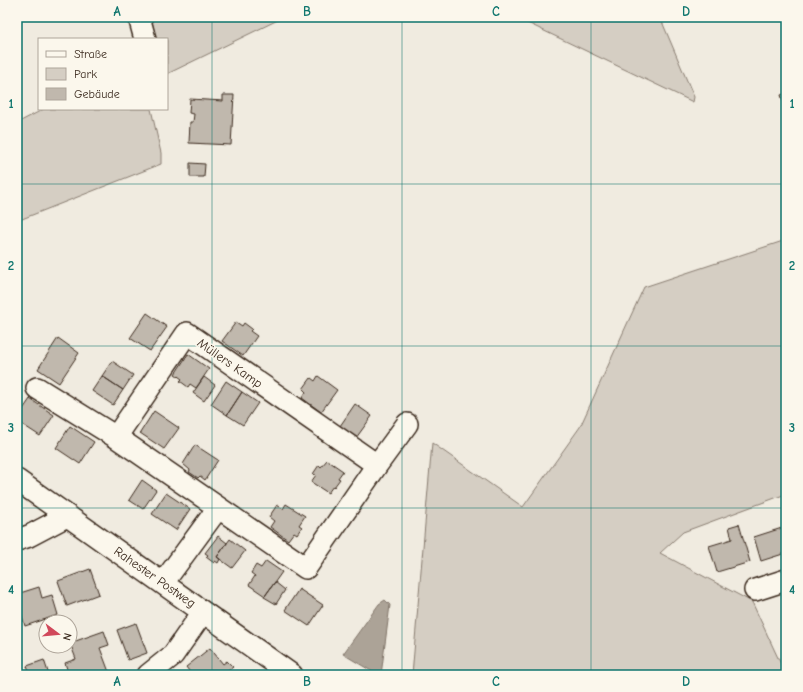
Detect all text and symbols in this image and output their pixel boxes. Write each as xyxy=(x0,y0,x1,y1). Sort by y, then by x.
text: A xyxy=(113,4,121,19)
text: B xyxy=(303,4,311,19)
text: C xyxy=(492,4,500,19)
text: D xyxy=(682,4,690,19)
legend xyxy=(38,38,168,110)
text: Straße xyxy=(74,47,107,61)
text: Park xyxy=(74,67,97,81)
text: Gebäude xyxy=(74,87,120,101)
text: 1 xyxy=(8,96,14,111)
text: 1 xyxy=(789,96,795,111)
text: 2 xyxy=(8,258,14,273)
text: 2 xyxy=(789,258,795,273)
street label: Müllers Kamp xyxy=(194,335,266,391)
text: 3 xyxy=(8,420,14,435)
text: 3 xyxy=(789,420,795,435)
street label: Rahester Postweg xyxy=(111,543,199,611)
text: 4 xyxy=(8,582,14,597)
text: 4 xyxy=(789,582,795,597)
north arrow xyxy=(38,614,78,654)
text: N xyxy=(60,631,74,642)
text: A xyxy=(113,674,121,689)
text: B xyxy=(303,674,311,689)
text: C xyxy=(492,674,500,689)
text: D xyxy=(682,674,690,689)

